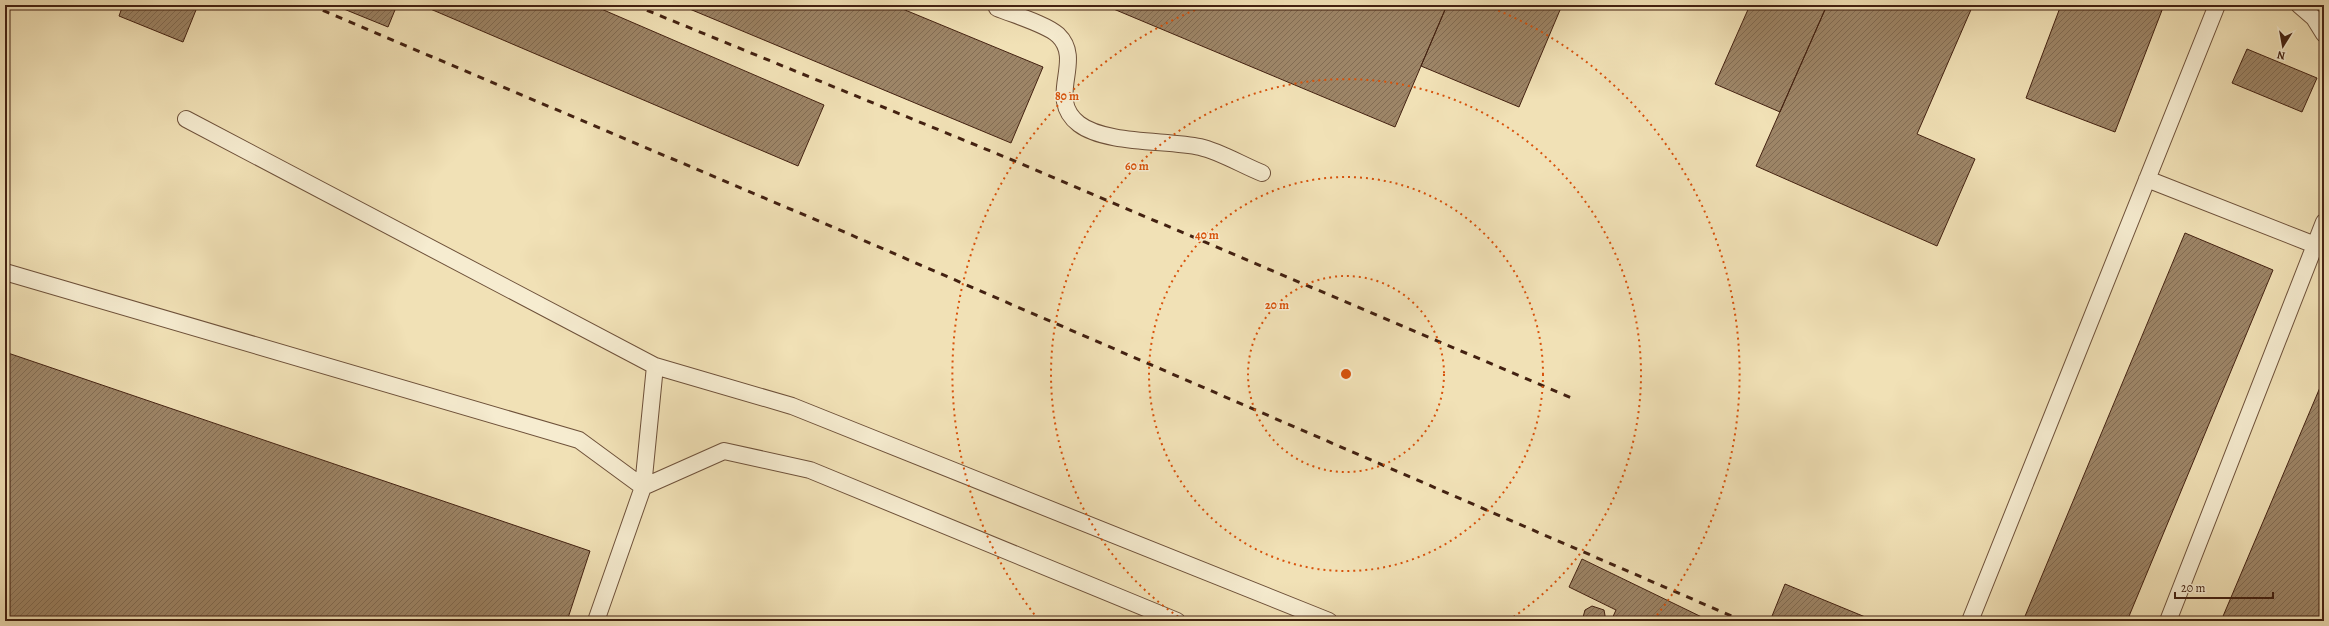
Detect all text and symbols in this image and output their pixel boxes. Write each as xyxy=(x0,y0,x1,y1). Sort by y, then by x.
north arrow xyxy=(2263,26,2303,66)
text: N xyxy=(2276,47,2287,63)
text: 80 m xyxy=(1055,88,1079,104)
text: 60 m xyxy=(1125,158,1149,174)
text: 40 m xyxy=(1195,227,1219,243)
text: 20 m xyxy=(1265,297,1289,313)
centre of rings xyxy=(1339,367,1353,381)
scale bar xyxy=(2175,574,2273,600)
text: 20 m xyxy=(2181,580,2205,596)

